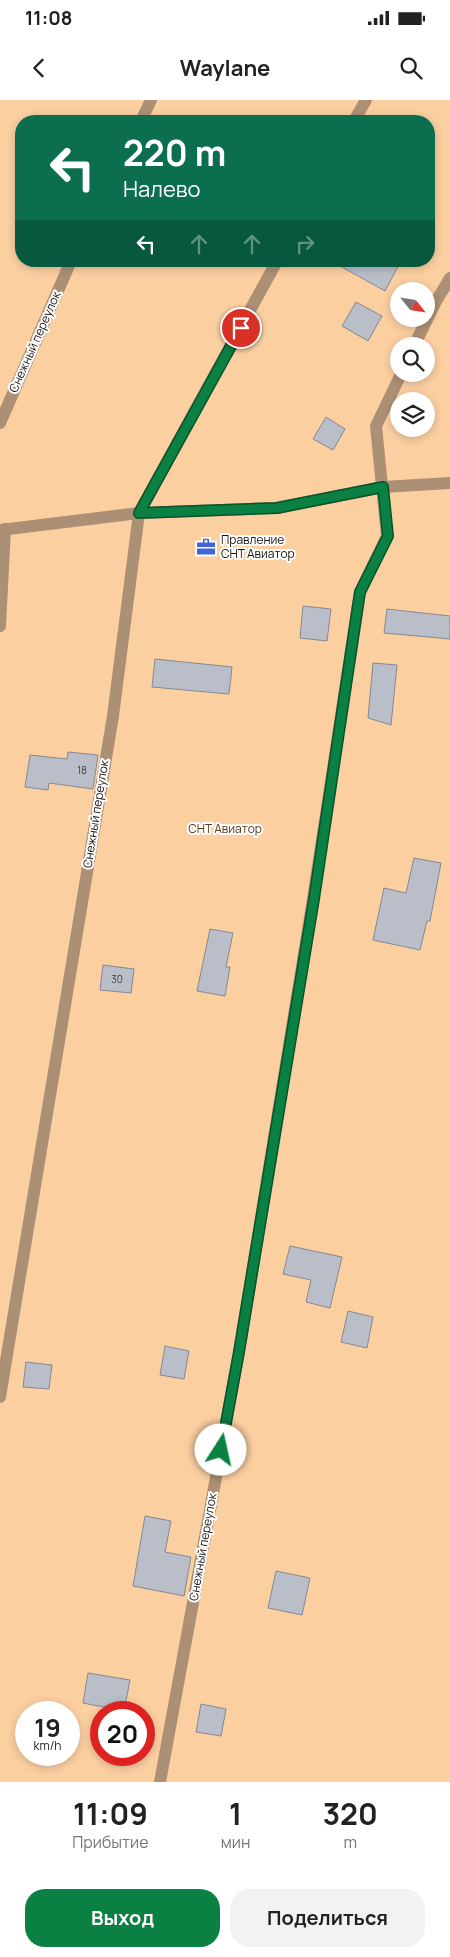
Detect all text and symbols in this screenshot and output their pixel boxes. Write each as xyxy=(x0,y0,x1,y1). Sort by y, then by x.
text: 11:08 xyxy=(25,5,72,31)
text: Waylane xyxy=(180,53,270,83)
icon: back xyxy=(25,54,53,82)
icon: search xyxy=(397,54,425,82)
text: 220 m xyxy=(123,129,226,177)
icon: left xyxy=(40,135,105,200)
text: Налево xyxy=(123,174,201,204)
icon: left xyxy=(132,230,160,258)
icon: ahead xyxy=(185,230,213,258)
icon: ahead xyxy=(238,230,266,258)
icon: right xyxy=(291,230,319,258)
north arrow xyxy=(390,282,435,328)
map controls xyxy=(390,282,435,437)
street label: Снежный переулок xyxy=(5,288,65,395)
pin xyxy=(220,307,262,349)
icon: arrive xyxy=(227,314,255,342)
button: search xyxy=(390,337,435,382)
button: layers xyxy=(390,392,435,437)
place label: Правление СНТ Авиатор xyxy=(221,531,295,562)
office icon: Правление СНТ Авиатор xyxy=(195,536,217,558)
street label: Снежный переулок xyxy=(79,758,113,869)
house number: 18 xyxy=(77,763,87,777)
park label: СНТ Авиатор xyxy=(188,820,262,837)
house number: 30 xyxy=(111,972,123,986)
position arrow xyxy=(194,1423,246,1475)
street label: Снежный переулок xyxy=(185,1491,221,1602)
speed limit sign: 20 xyxy=(90,1701,155,1766)
text: 19 xyxy=(34,1710,61,1745)
text: km/h xyxy=(34,1737,61,1754)
text: 11:09 xyxy=(73,1793,148,1834)
text: 1 xyxy=(229,1793,242,1834)
text: 320 xyxy=(323,1793,378,1834)
text: Прибытие xyxy=(72,1831,149,1853)
text: мин xyxy=(221,1831,250,1853)
text: m xyxy=(343,1831,357,1853)
button: Выход xyxy=(25,1889,220,1947)
button: Поделиться xyxy=(230,1889,425,1947)

